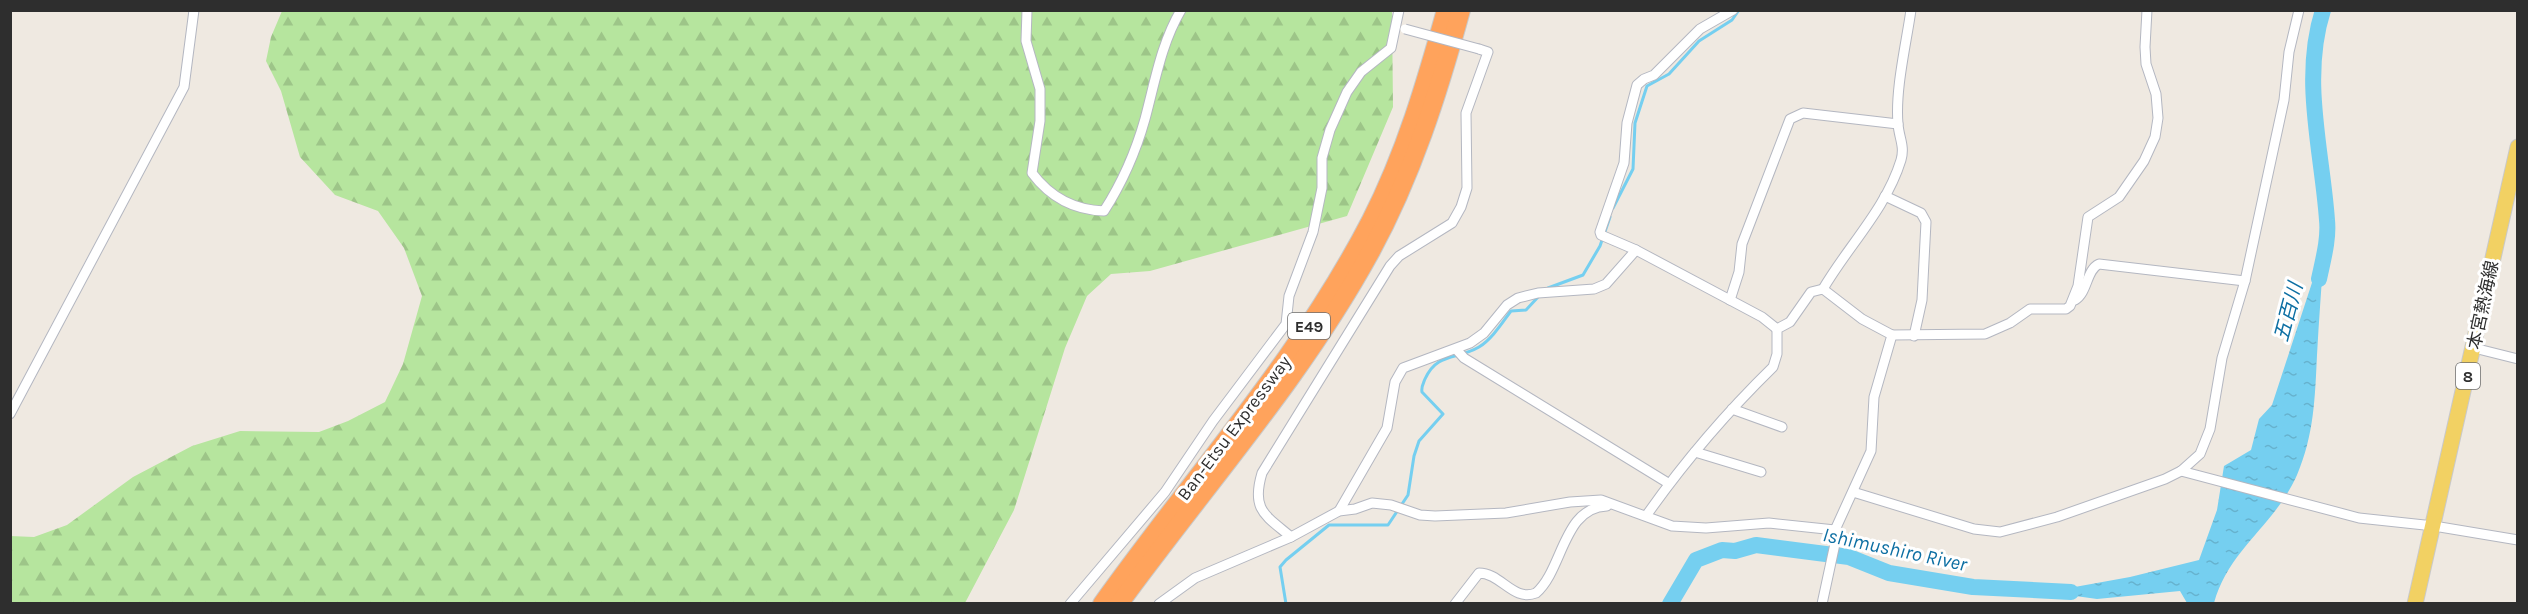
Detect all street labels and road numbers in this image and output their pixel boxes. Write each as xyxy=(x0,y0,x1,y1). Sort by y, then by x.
street label: 本宮熱海線 xyxy=(2463,259,2503,351)
road number: E49 xyxy=(1288,313,1330,339)
street label: Ban-Etsu Expressway xyxy=(1172,351,1296,505)
road number: 8 xyxy=(2456,363,2480,389)

